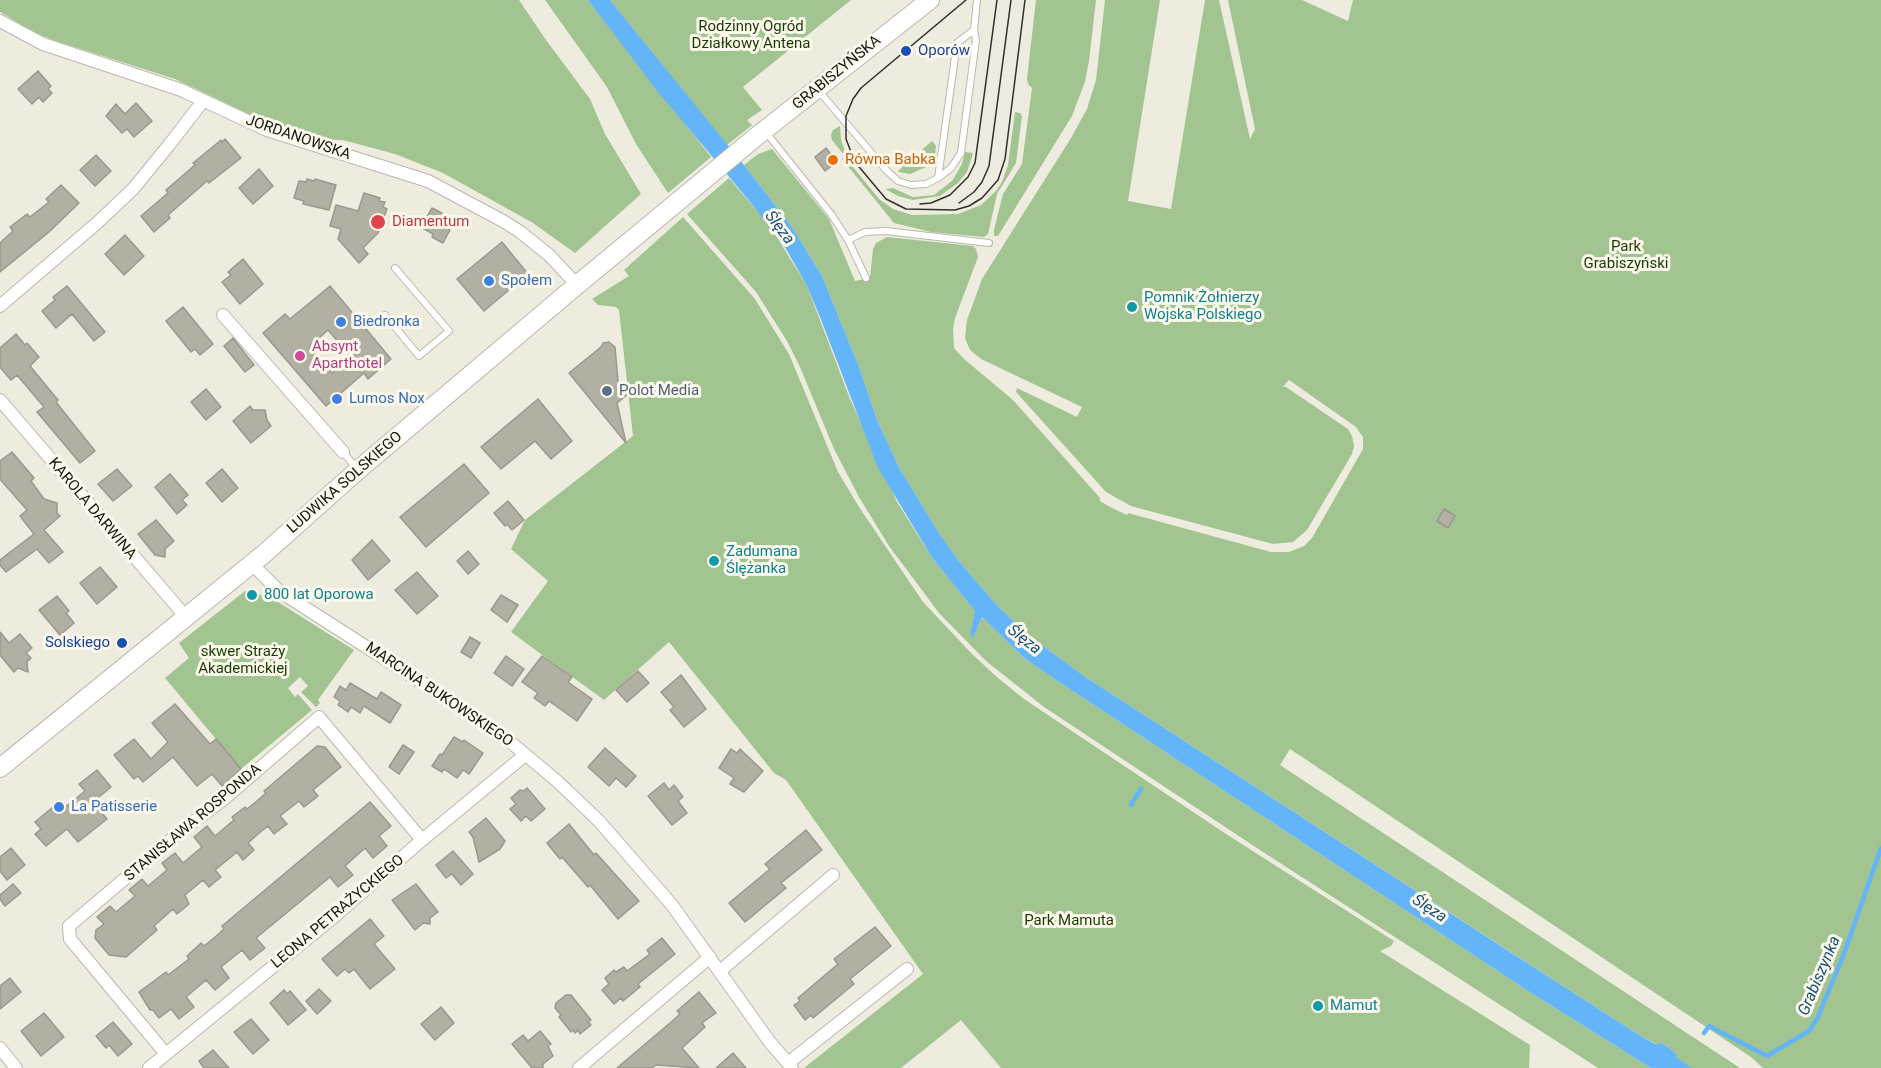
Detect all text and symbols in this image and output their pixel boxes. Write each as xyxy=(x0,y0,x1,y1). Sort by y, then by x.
park label: Rodzinny Ogród Działkowy Antena xyxy=(692,18,810,53)
street label: GRABISZYŃSKA xyxy=(789,32,885,114)
place label: Oporów xyxy=(918,42,970,60)
marker: Oporów xyxy=(899,44,913,58)
street label: JORDANOWSKA xyxy=(243,112,353,164)
place label: Równa Babka xyxy=(845,151,936,169)
marker: Równa Babka xyxy=(826,153,840,167)
water label: Ślęza xyxy=(760,207,798,249)
marker: Diamentum xyxy=(369,213,387,231)
place label: Diamentum xyxy=(392,213,469,231)
park label: Park Grabiszyński xyxy=(1584,238,1668,273)
place label: Społem xyxy=(501,272,552,290)
marker: Społem xyxy=(482,274,496,288)
place label: Pomnik Żołnierzy Wojska Polskiego xyxy=(1144,289,1262,324)
marker: Pomnik Żołnierzy Wojska Polskiego xyxy=(1125,300,1139,314)
place label: Biedronka xyxy=(353,313,420,331)
marker: Biedronka xyxy=(334,315,348,329)
place label: Absynt Aparthotel xyxy=(312,338,382,373)
marker: Absynt Aparthotel xyxy=(293,349,307,363)
place label: Polot Media xyxy=(619,382,699,400)
marker: Polot Media xyxy=(600,384,614,398)
place label: Lumos Nox xyxy=(349,390,425,408)
marker: Lumos Nox xyxy=(330,392,344,406)
street label: LUDWIKA SOLSKIEGO xyxy=(284,428,406,538)
street label: KAROLA DARWINA xyxy=(44,454,140,564)
place label: Zadumana Ślężanka xyxy=(726,543,798,578)
marker: Zadumana Ślężanka xyxy=(707,554,721,568)
place label: 800 lat Oporowa xyxy=(264,586,374,604)
marker: 800 lat Oporowa xyxy=(245,588,259,602)
water label: Ślęza xyxy=(1003,621,1045,659)
place label: Solskiego xyxy=(45,634,110,652)
marker: Solskiego xyxy=(115,636,129,650)
street label: MARCINA BUKOWSKIEGO xyxy=(362,639,516,751)
park label: skwer Straży Akademickiej xyxy=(198,643,288,678)
street label: STANISŁAWA ROSPONDA xyxy=(121,760,265,886)
place label: La Patisserie xyxy=(71,798,157,816)
marker: La Patisserie xyxy=(52,800,66,814)
street label: LEONA PETRAŻYCKIEGO xyxy=(268,851,408,973)
water label: Ślęza xyxy=(1408,891,1450,927)
park label: Park Mamuta xyxy=(1024,912,1114,930)
water label: Grabiszynka xyxy=(1795,933,1845,1019)
place label: Mamut xyxy=(1330,997,1378,1015)
marker: Mamut xyxy=(1311,999,1325,1013)

